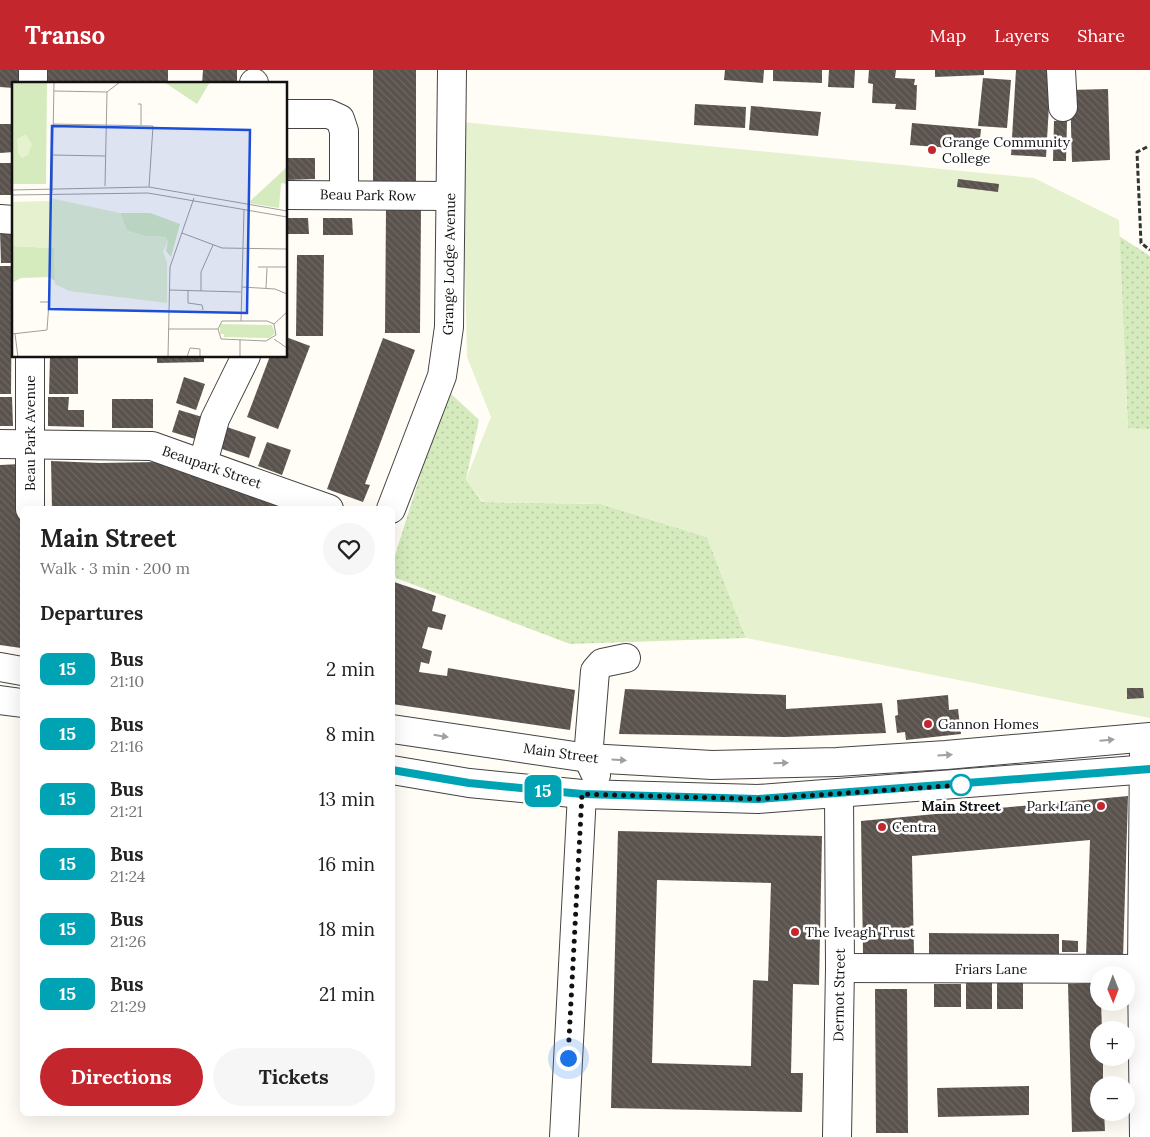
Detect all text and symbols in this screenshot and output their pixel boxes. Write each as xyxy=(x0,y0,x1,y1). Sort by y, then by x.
text: Transo xyxy=(25,20,105,51)
text: Map xyxy=(930,24,966,47)
text: Layers xyxy=(994,24,1049,47)
text: Share xyxy=(1077,24,1125,47)
inset map xyxy=(12,82,288,358)
place label: Grange Community College xyxy=(942,133,1071,167)
marker: Grange Community College xyxy=(926,144,938,156)
street label: Beau Park Row xyxy=(320,185,417,205)
street label: Grange Lodge Avenue xyxy=(439,192,459,335)
street label: Beau Park Avenue xyxy=(21,375,39,491)
street label: Beaupark Street xyxy=(160,442,265,493)
text: Main Street xyxy=(40,523,176,554)
button: heart xyxy=(323,523,375,575)
text: Walk · 3 min · 200 m xyxy=(40,558,190,578)
text: Departures xyxy=(40,601,143,625)
text: Bus xyxy=(110,647,143,671)
text: 15 xyxy=(59,657,76,680)
text: 2 min xyxy=(326,657,375,681)
text: 21:10 xyxy=(110,671,144,691)
text: Bus xyxy=(110,712,143,736)
place label: Gannon Homes xyxy=(938,715,1039,733)
marker: Gannon Homes xyxy=(922,718,934,730)
text: 15 xyxy=(59,722,76,745)
text: 8 min xyxy=(325,722,375,746)
one-way arrow xyxy=(433,732,449,740)
text: 21:16 xyxy=(110,736,144,756)
one-way arrow xyxy=(1099,736,1115,744)
street label: Main Street xyxy=(522,739,600,767)
one-way arrow xyxy=(937,750,953,758)
one-way arrow xyxy=(611,757,627,765)
one-way arrow xyxy=(774,759,790,767)
marker: Main Street xyxy=(950,774,972,796)
line badge: 15 xyxy=(520,775,566,807)
text: Bus xyxy=(110,777,143,801)
text: 15 xyxy=(534,779,552,802)
text: 15 xyxy=(59,787,76,810)
text: 13 min xyxy=(319,787,375,811)
place label: Main Street xyxy=(921,797,1001,815)
place label: Park Lane xyxy=(1026,797,1091,815)
marker: Park Lane xyxy=(1095,800,1107,812)
text: 21:21 xyxy=(110,801,143,821)
place label: Centra xyxy=(892,818,936,836)
marker: Centra xyxy=(876,821,888,833)
text: Bus xyxy=(110,842,143,866)
text: 15 xyxy=(59,852,76,875)
text: 16 min xyxy=(318,852,375,876)
text: 21:24 xyxy=(110,866,145,886)
text: Bus xyxy=(110,907,143,931)
text: 15 xyxy=(59,917,76,940)
text: 18 min xyxy=(319,917,375,941)
place label: The Iveagh Trust xyxy=(805,923,916,941)
marker: The Iveagh Trust xyxy=(789,926,801,938)
text: 21:26 xyxy=(110,931,146,951)
street label: Dermot Street xyxy=(829,947,849,1042)
street label: Friars Lane xyxy=(955,960,1028,978)
north arrow xyxy=(1090,966,1135,1011)
map controls xyxy=(1090,966,1135,1121)
text: Bus xyxy=(110,972,143,996)
text: 15 xyxy=(59,982,76,1005)
text: 21 min xyxy=(319,982,375,1006)
text: 21:29 xyxy=(110,996,146,1016)
button: + xyxy=(1090,1021,1135,1066)
your location xyxy=(556,1046,581,1071)
button: Directions xyxy=(40,1048,203,1106)
button: Tickets xyxy=(213,1048,375,1106)
button: − xyxy=(1090,1076,1135,1121)

